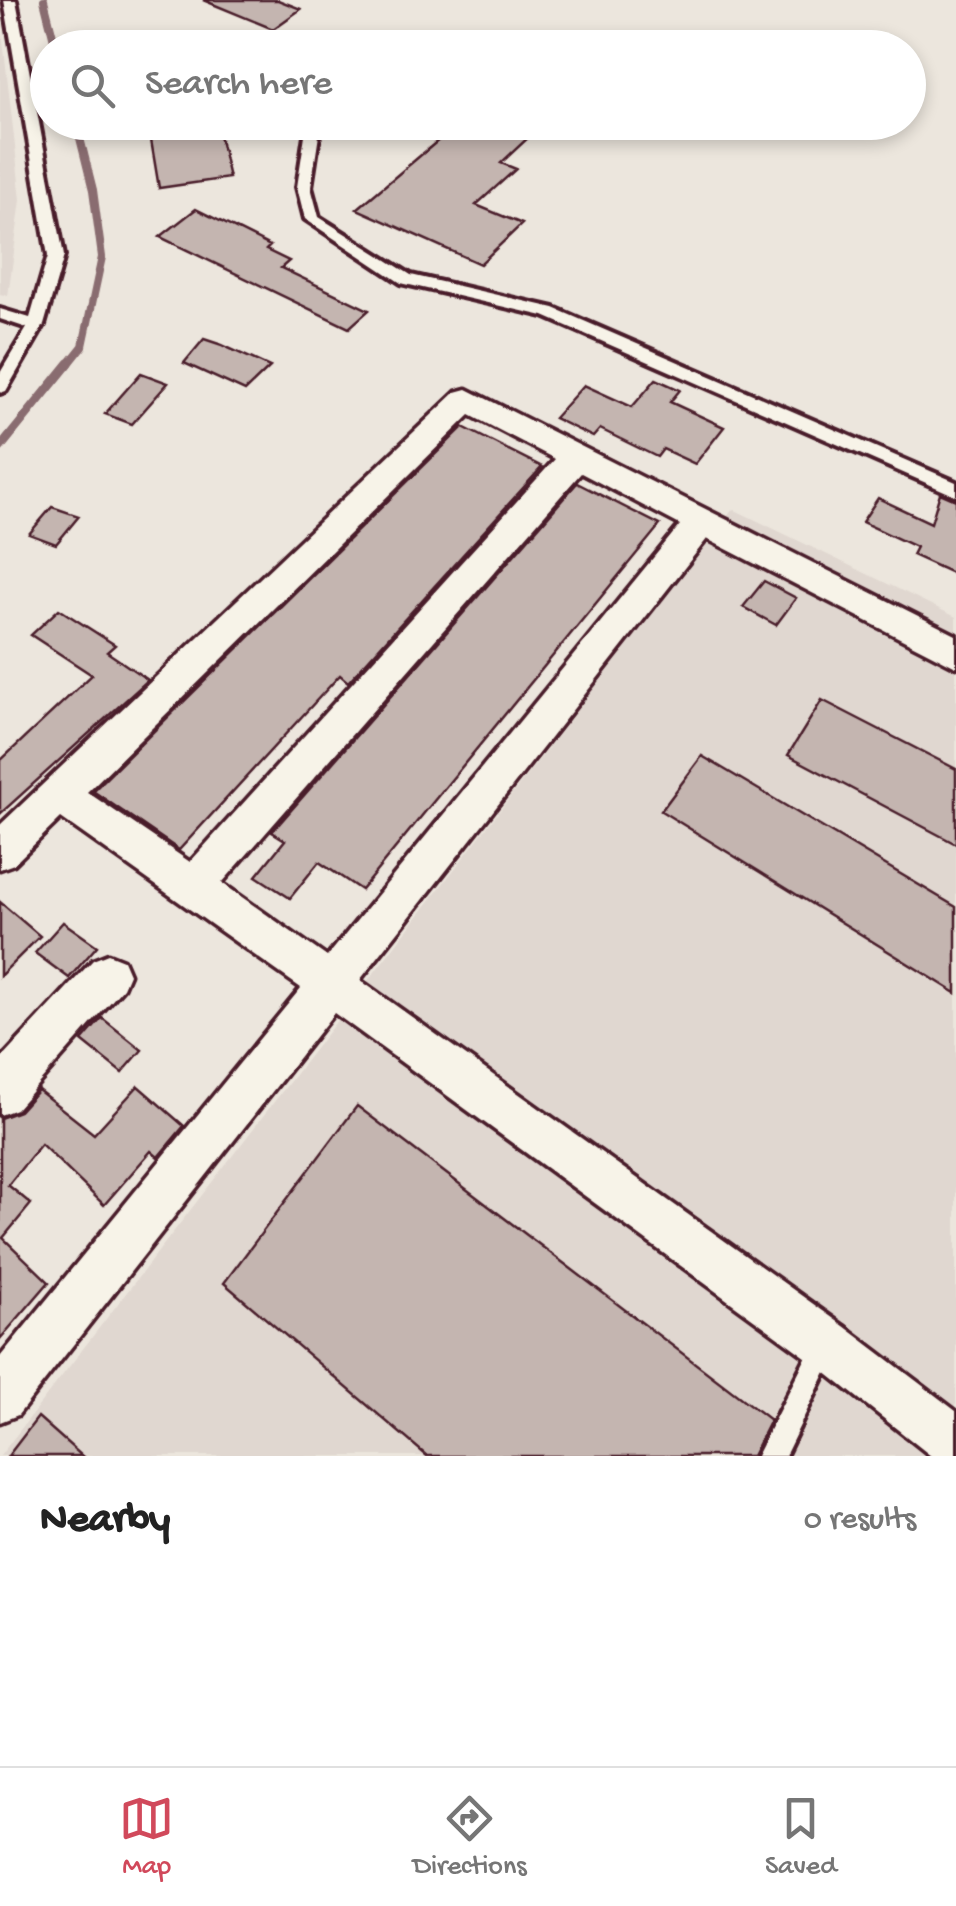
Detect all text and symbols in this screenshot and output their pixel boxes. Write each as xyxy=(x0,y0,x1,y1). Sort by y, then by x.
search box xyxy=(30,30,926,140)
icon: search xyxy=(65,58,120,113)
text: Search here xyxy=(145,63,332,107)
text: Nearby xyxy=(40,1497,170,1546)
text: 0 results xyxy=(804,1502,916,1540)
tab: Map xyxy=(119,1791,174,1884)
tab: Directions xyxy=(413,1791,527,1884)
tab: Saved xyxy=(765,1791,837,1884)

